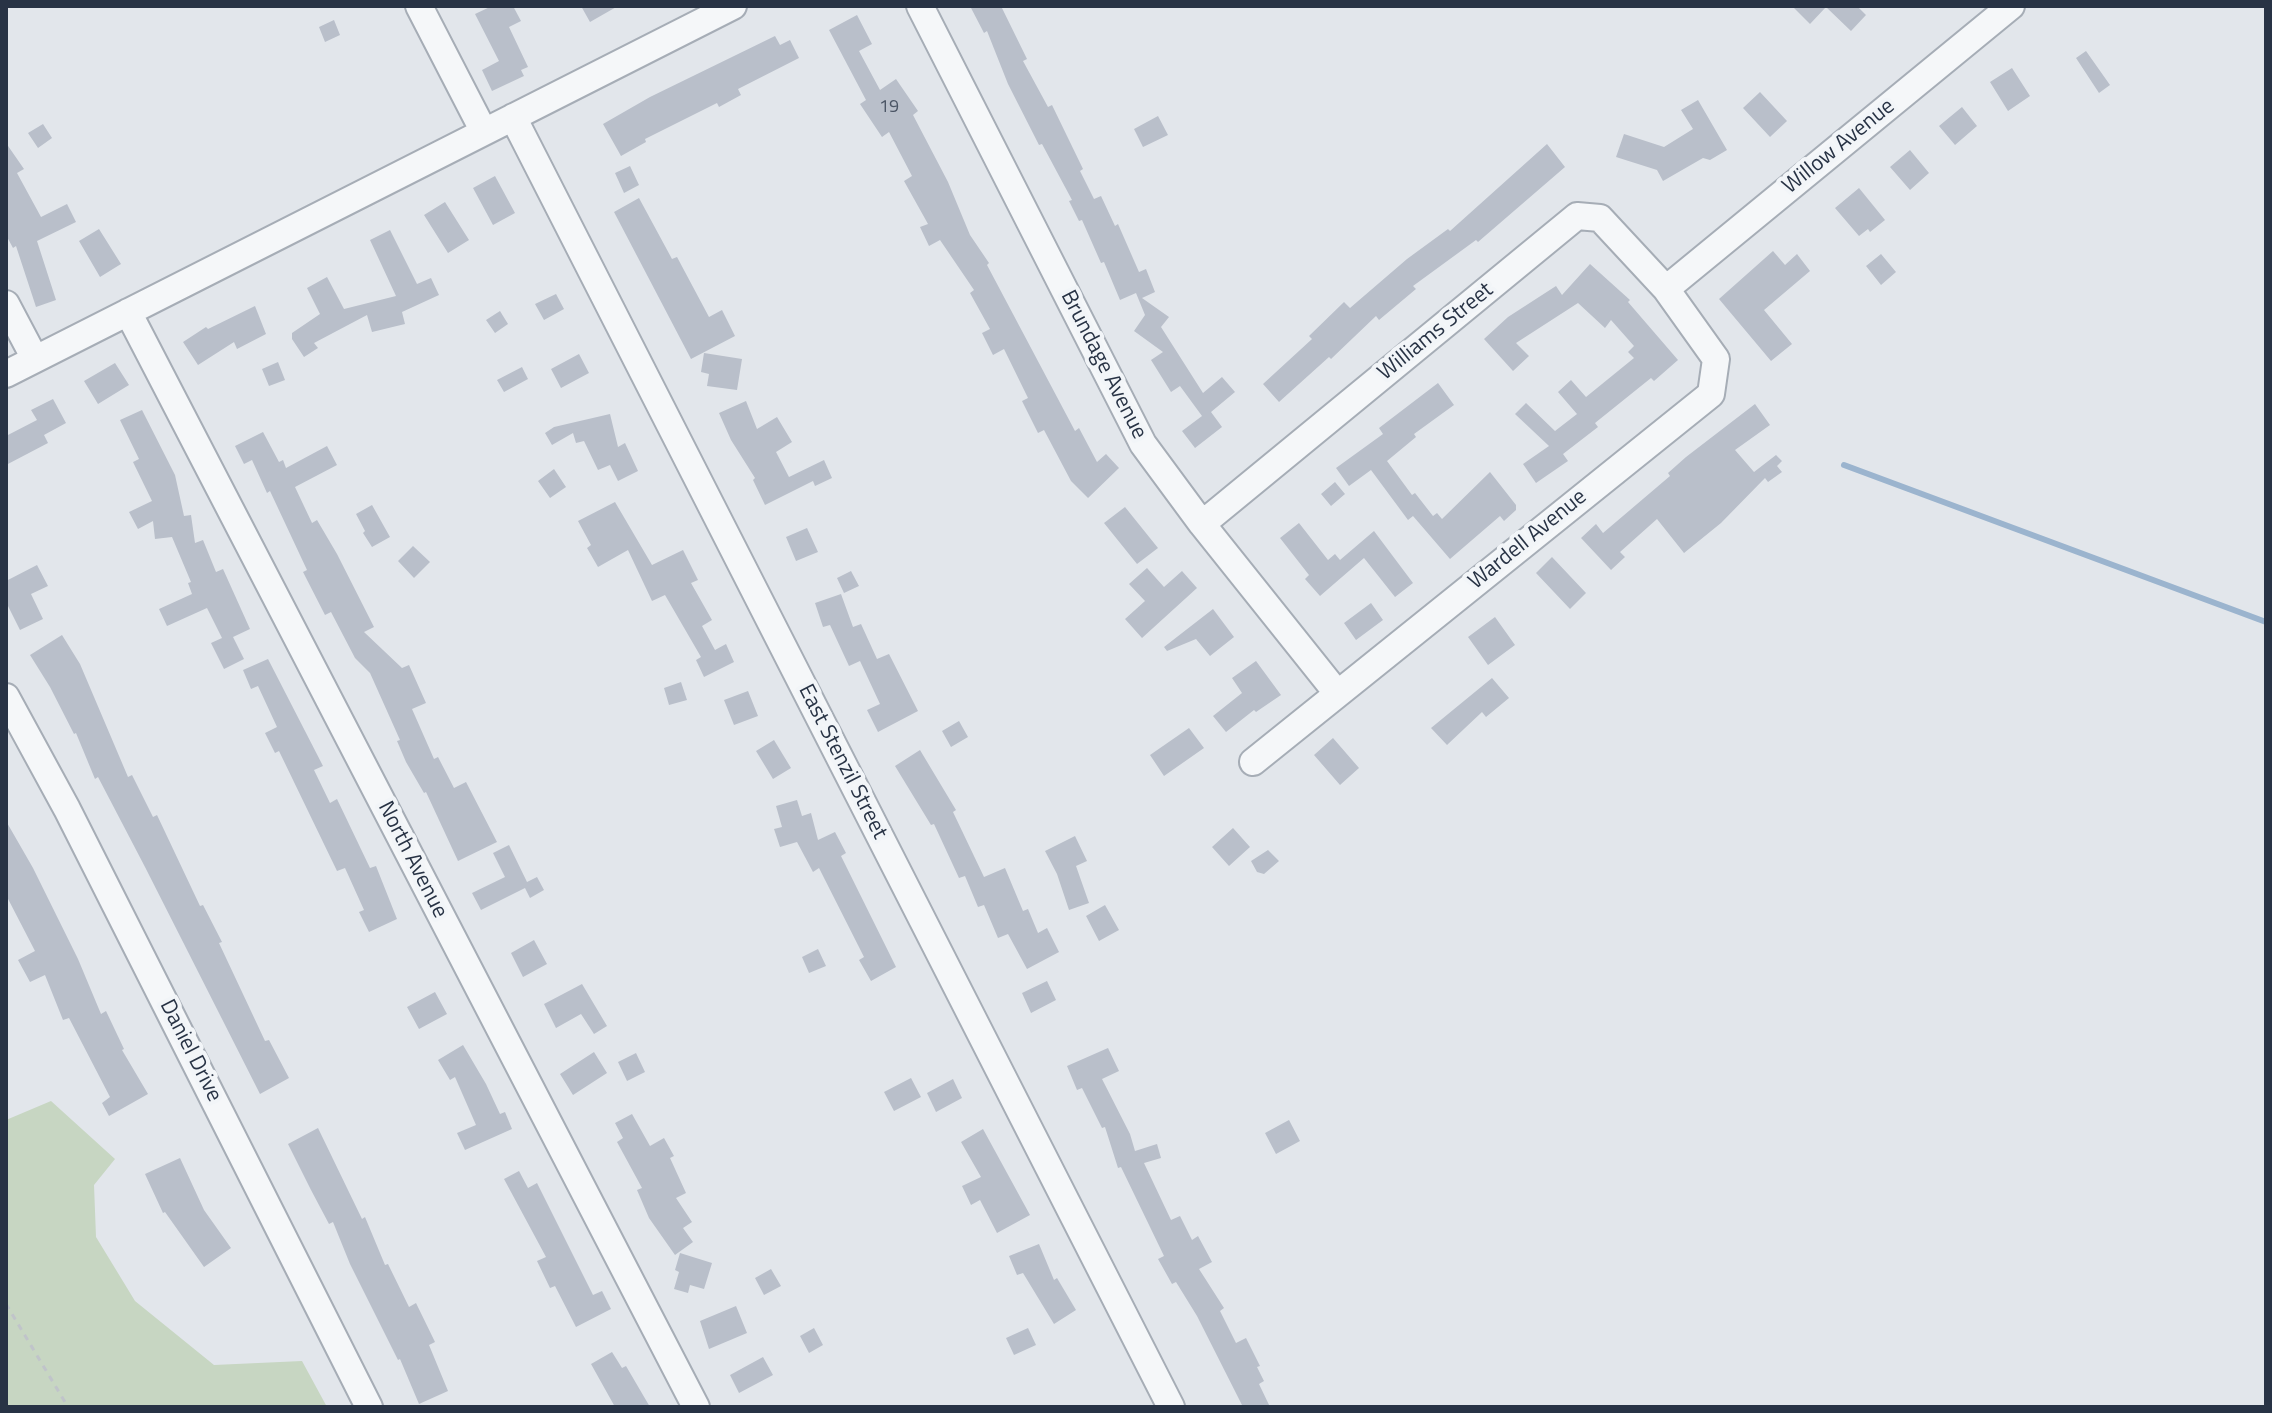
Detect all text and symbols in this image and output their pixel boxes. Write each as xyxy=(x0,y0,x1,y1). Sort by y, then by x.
street label: Willow Avenue xyxy=(1778,94,1900,200)
house number: 19 xyxy=(879,97,899,119)
street label: Williams Street xyxy=(1373,278,1499,386)
street label: Brundage Avenue xyxy=(1054,286,1152,444)
street label: Wardell Avenue xyxy=(1464,484,1592,596)
street label: East Stenzil Street xyxy=(792,680,892,844)
street label: North Avenue xyxy=(371,797,453,923)
street label: Daniel Drive xyxy=(153,996,227,1106)

